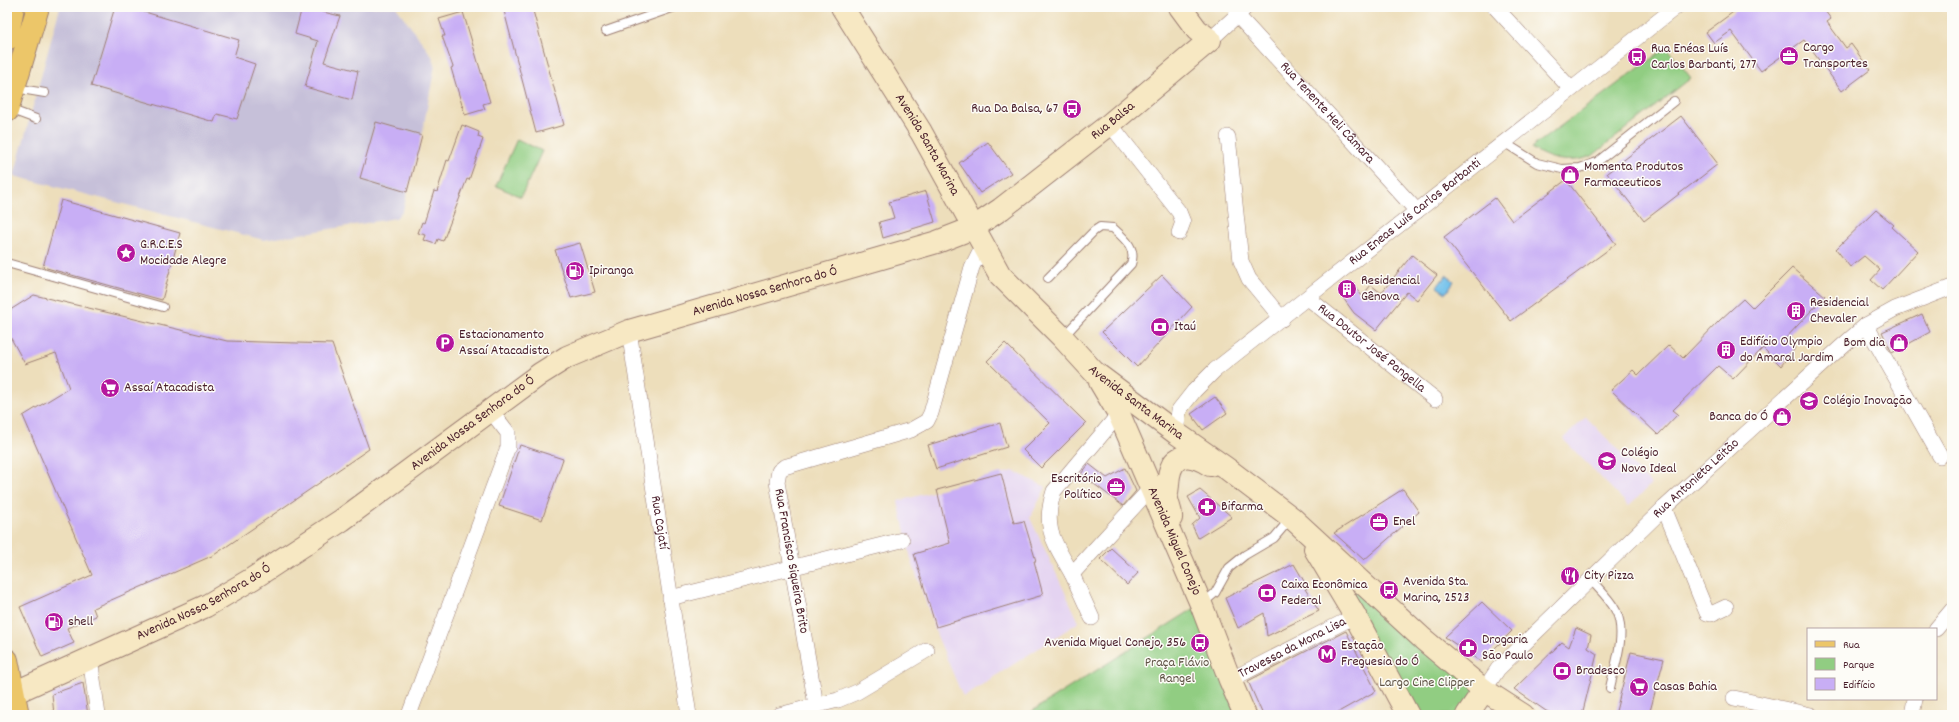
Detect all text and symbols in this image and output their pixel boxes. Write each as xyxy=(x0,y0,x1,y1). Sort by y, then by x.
place label: Cargo Transportes xyxy=(1803,38,1868,74)
place label: Rua Enéas Luís Carlos Barbanti, 277 xyxy=(1651,39,1756,75)
office icon: Cargo Transportes xyxy=(1778,45,1800,67)
bus stop icon: Rua Enéas Luís Carlos Barbanti, 277 xyxy=(1626,46,1648,68)
street label: Rua Tenente Heli Câmara xyxy=(1275,57,1379,169)
street label: Avenida Santa Marina xyxy=(889,90,965,200)
street label: Rua Balsa xyxy=(1087,97,1140,145)
bus stop icon: Rua Da Balsa, 67 xyxy=(1061,98,1083,120)
place label: Rua Da Balsa, 67 xyxy=(971,99,1058,119)
street label: Rua Eneas Luís Carlos Barbanti xyxy=(1345,154,1486,271)
place label: Momenta Produtos Farmaceuticos xyxy=(1584,157,1683,193)
shop icon: Momenta Produtos Farmaceuticos xyxy=(1559,164,1581,186)
place label: G.R.C.E.S Mocidade Alegre xyxy=(140,235,226,271)
place icon: G.R.C.E.S Mocidade Alegre xyxy=(115,242,137,264)
fuel station icon: Ipiranga xyxy=(564,260,586,282)
place label: Ipiranga xyxy=(589,261,634,281)
street label: Avenida Nossa Senhora do Ó xyxy=(690,261,840,322)
place label: Residencial Gênova xyxy=(1361,271,1420,307)
building icon: Residencial Gênova xyxy=(1336,278,1358,300)
place label: Residencial Chevaler xyxy=(1810,293,1869,329)
street label: Rua Doutor José Pangella xyxy=(1313,299,1430,398)
building icon: Residencial Chevaler xyxy=(1785,300,1807,322)
bank icon: Itaú xyxy=(1149,316,1171,338)
place label: Itaú xyxy=(1174,317,1196,337)
place label: Estacionamento Assaí Atacadista xyxy=(459,325,550,361)
parking icon: Estacionamento Assaí Atacadista xyxy=(434,332,456,354)
place label: Edifício Olympio do Amaral Jardim xyxy=(1740,332,1834,368)
shop icon: Bom dia xyxy=(1888,332,1910,354)
place label: Bom dia xyxy=(1844,333,1885,353)
building icon: Edifício Olympio do Amaral Jardim xyxy=(1715,339,1737,361)
street label: Avenida Santa Marina xyxy=(1083,361,1188,445)
street label: Avenida Nossa Senhora do Ó xyxy=(407,371,539,476)
supermarket icon: Assaí Atacadista xyxy=(99,377,121,399)
place label: Assaí Atacadista xyxy=(124,378,215,398)
school or university icon: Colégio Inovação xyxy=(1798,390,1820,412)
place label: Colégio Inovação xyxy=(1823,391,1912,411)
shop icon: Banca do Ó xyxy=(1771,406,1793,428)
place label: Banca do Ó xyxy=(1709,407,1768,427)
street label: Rua Antonieta Leitão xyxy=(1648,434,1744,524)
place label: Colégio Novo Ideal xyxy=(1621,443,1677,479)
school or university icon: Colégio Novo Ideal xyxy=(1596,450,1618,472)
place label: Escritório Político xyxy=(1051,469,1102,505)
office icon: Escritório Político xyxy=(1105,476,1127,498)
street label: Avenida Miguel Conejo xyxy=(1142,484,1206,599)
street label: Rua Francisco Siqueira Brito xyxy=(768,487,814,635)
street label: Rua Cajatí xyxy=(645,494,673,552)
pharmacy icon: Bifarma xyxy=(1196,496,1218,518)
place label: Bifarma xyxy=(1221,497,1264,517)
office icon: Enel xyxy=(1368,511,1390,533)
place label: Enel xyxy=(1393,512,1416,532)
street label: Avenida Nossa Senhora do Ó xyxy=(133,559,276,646)
restaurant icon: City Pizza xyxy=(1559,565,1581,587)
place label: City Pizza xyxy=(1584,566,1634,586)
place label: Avenida Sta. Marina, 2523 xyxy=(1403,572,1469,608)
place label: Caixa Econômica Federal xyxy=(1281,575,1368,611)
bus stop icon: Avenida Sta. Marina, 2523 xyxy=(1378,579,1400,601)
bank icon: Caixa Econômica Federal xyxy=(1256,582,1278,604)
fuel station icon: shell xyxy=(43,611,65,633)
place label: shell xyxy=(68,612,94,632)
street label: Travessa da Mona Lisa xyxy=(1235,612,1350,684)
legend xyxy=(1807,628,1937,700)
place label: Drogaria São Paulo xyxy=(1482,630,1533,666)
bus stop icon: Avenida Miguel Conejo, 356 xyxy=(1189,632,1211,654)
place label: Avenida Miguel Conejo, 356 xyxy=(1044,633,1186,653)
place label: Estação Freguesia do Ó xyxy=(1341,636,1419,672)
pharmacy icon: Drogaria São Paulo xyxy=(1457,637,1479,659)
text: Rua xyxy=(1843,637,1860,654)
metro station icon: Estação Freguesia do Ó xyxy=(1316,643,1338,665)
park label: Praça Flávio Rangel xyxy=(1145,653,1209,689)
text: Parque xyxy=(1843,657,1874,674)
bank icon: Bradesco xyxy=(1551,660,1573,682)
place label: Bradesco xyxy=(1576,661,1625,681)
park label: Largo Cine Clipper xyxy=(1379,673,1476,693)
supermarket icon: Casas Bahia xyxy=(1628,676,1650,698)
place label: Casas Bahia xyxy=(1653,677,1717,697)
text: Edifício xyxy=(1843,677,1875,694)

